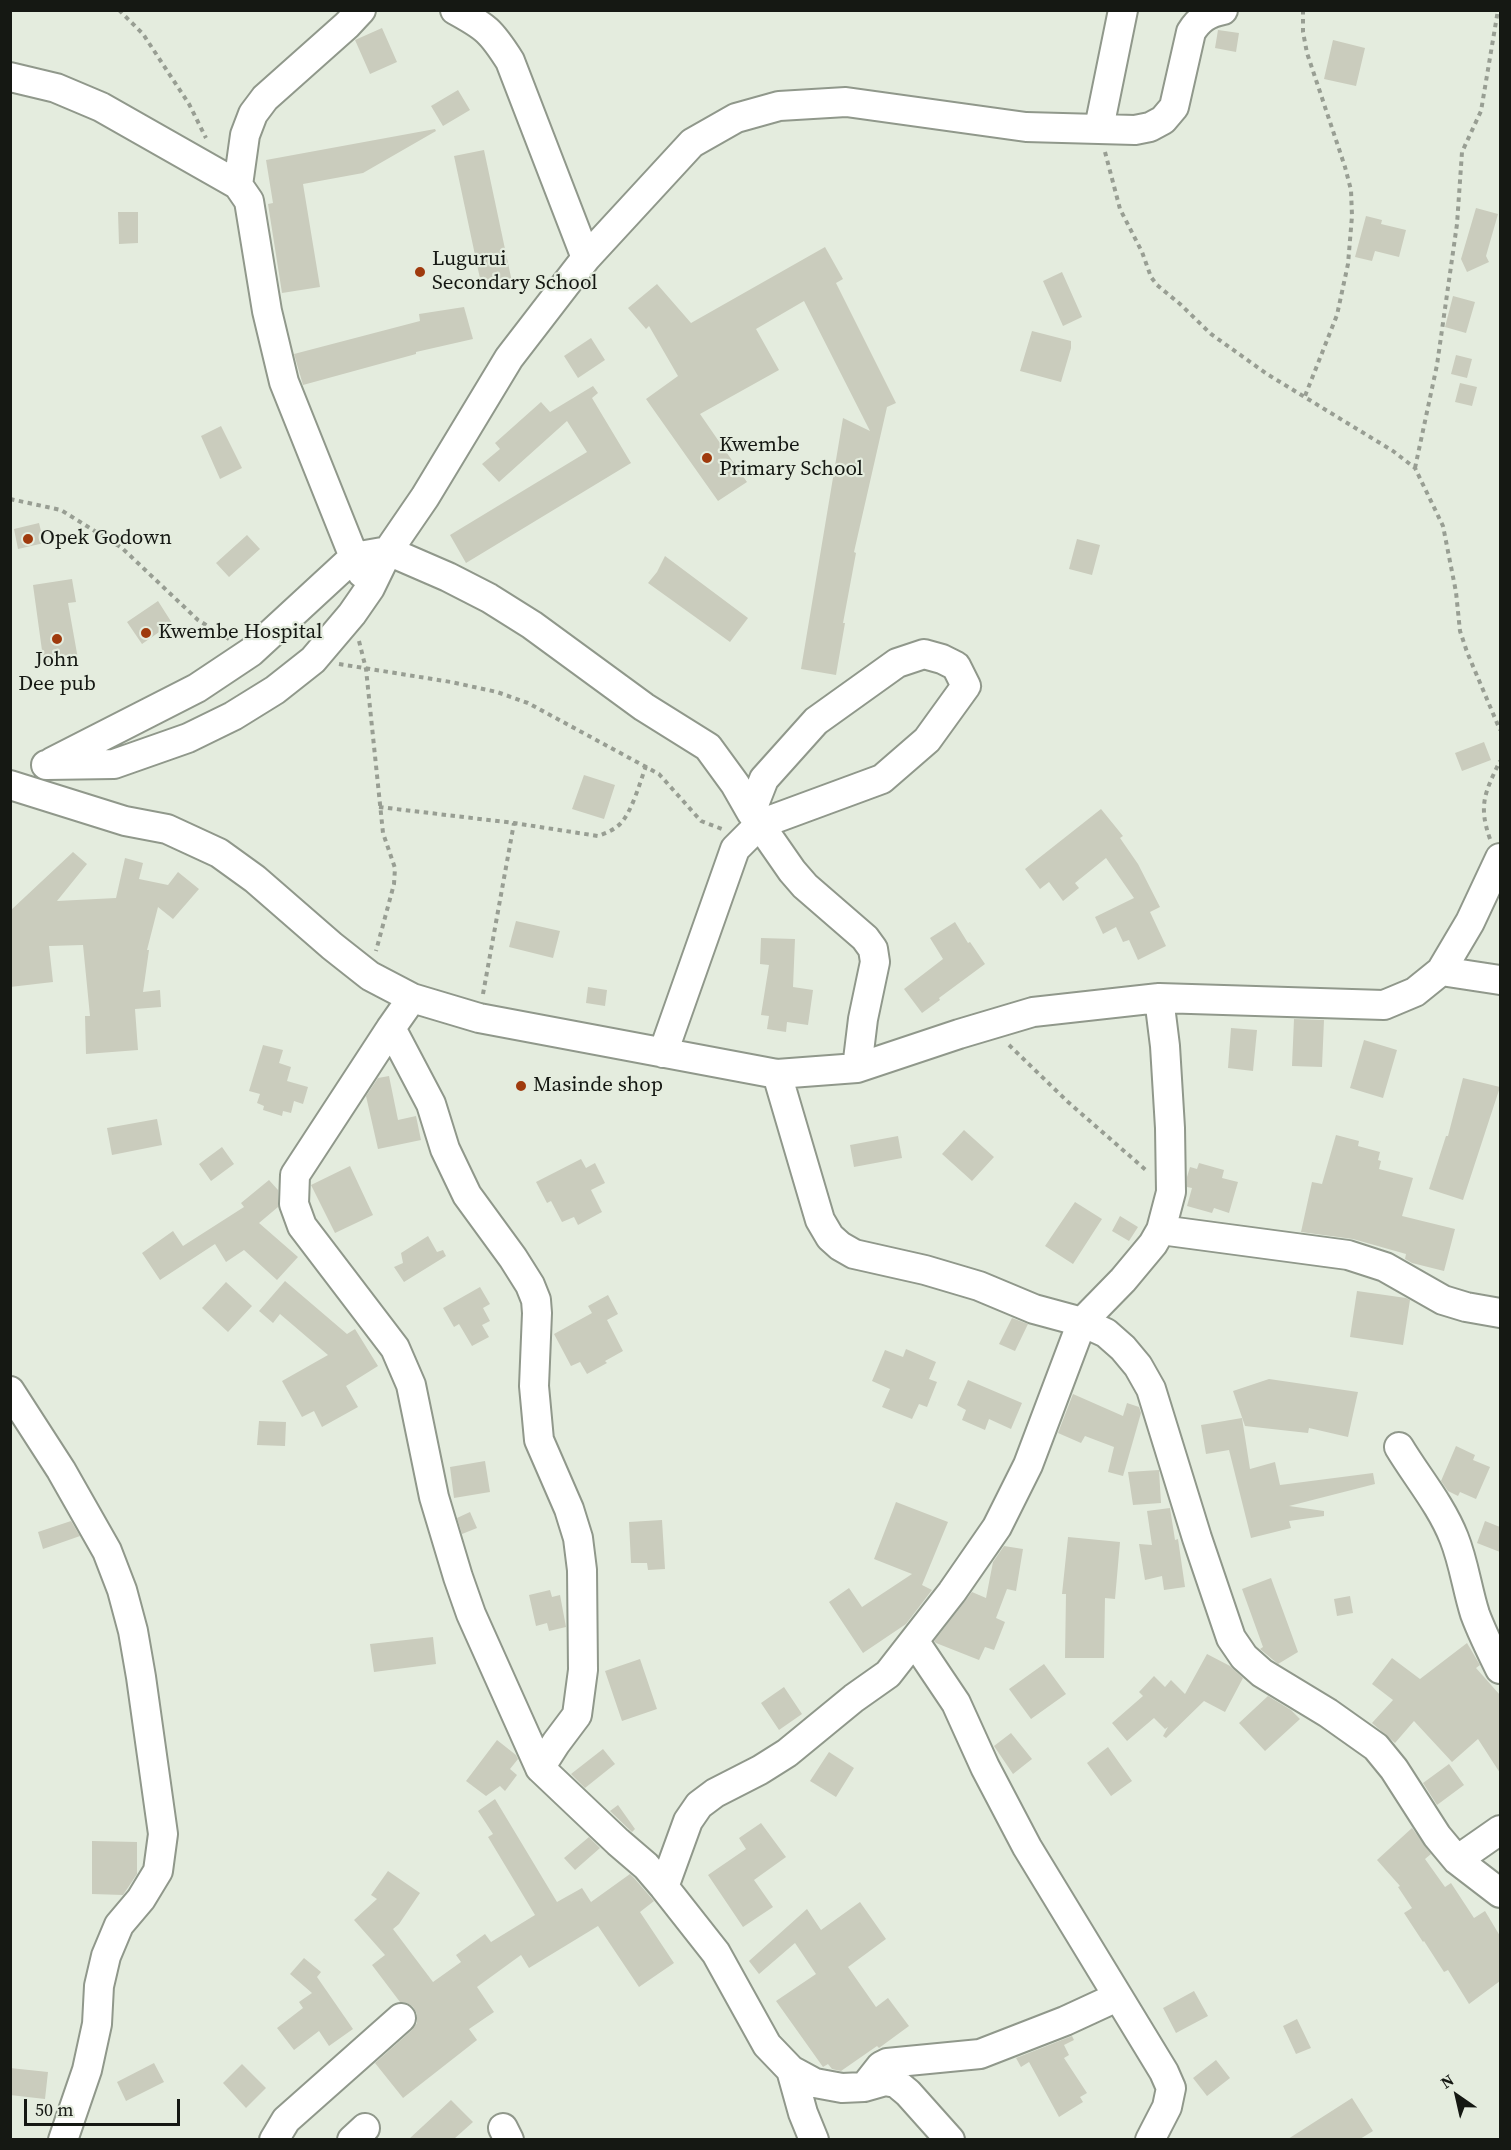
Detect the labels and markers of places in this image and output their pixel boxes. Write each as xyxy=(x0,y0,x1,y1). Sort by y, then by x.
place label: Lugurui Secondary School xyxy=(432,247,597,297)
marker: Lugurui Secondary School xyxy=(413,265,427,279)
place label: Kwembe Primary School xyxy=(719,433,863,483)
marker: Kwembe Primary School xyxy=(700,451,714,465)
place label: Opek Godown xyxy=(40,526,172,552)
marker: Opek Godown xyxy=(21,532,35,546)
place label: Kwembe Hospital xyxy=(158,620,323,646)
marker: Kwembe Hospital xyxy=(139,626,153,640)
marker: John Dee pub xyxy=(50,632,64,646)
place label: John Dee pub xyxy=(18,648,96,698)
place label: Masinde shop xyxy=(533,1073,663,1099)
marker: Masinde shop xyxy=(514,1079,528,1093)

